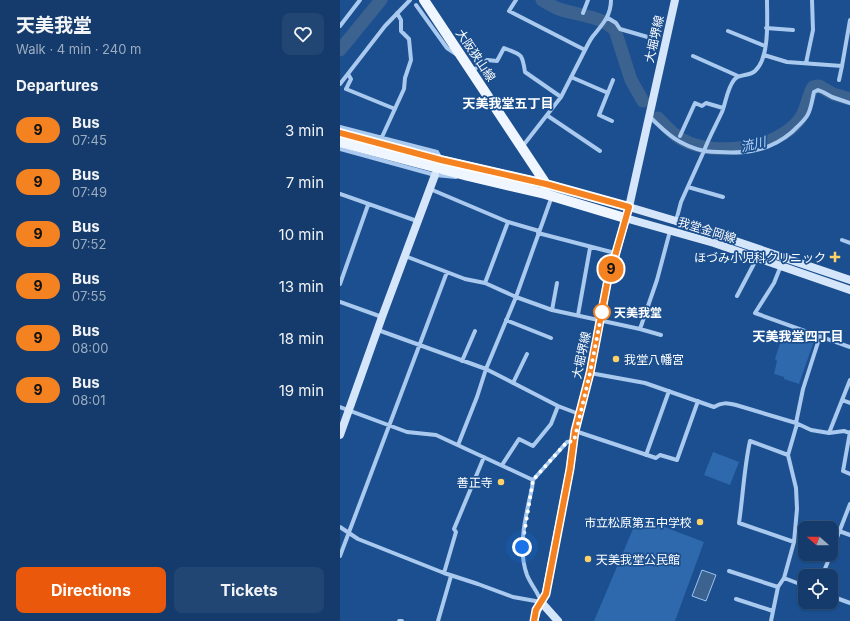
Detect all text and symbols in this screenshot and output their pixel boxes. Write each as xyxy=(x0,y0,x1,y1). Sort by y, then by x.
button: heart xyxy=(282,13,324,55)
text: 天美我堂 xyxy=(16,14,92,37)
street label: 大堀堺線 xyxy=(641,14,667,64)
street label: 大阪狭山線 xyxy=(453,26,499,84)
text: Walk · 4 min · 240 m xyxy=(16,41,142,57)
text: Departures xyxy=(16,76,98,95)
district label: 天美我堂五丁目 xyxy=(462,95,554,111)
text: Bus xyxy=(72,113,100,132)
text: 9 xyxy=(33,121,43,138)
text: 3 min xyxy=(285,121,324,140)
text: 07:45 xyxy=(72,132,107,148)
water label: 流川 xyxy=(739,133,769,155)
text: Bus xyxy=(72,165,100,184)
text: 9 xyxy=(33,173,43,190)
text: 7 min xyxy=(286,173,324,192)
text: 07:49 xyxy=(72,184,107,200)
street label: 我堂金岡線 xyxy=(676,214,738,246)
text: Bus xyxy=(72,217,100,236)
text: 9 xyxy=(33,225,43,242)
text: 10 min xyxy=(279,225,324,244)
text: 07:52 xyxy=(72,236,106,252)
place label: ほづみ小児科クリニック xyxy=(694,250,826,265)
marker: ほづみ小児科クリニック xyxy=(829,251,841,263)
line badge: 9 xyxy=(598,256,624,282)
text: 9 xyxy=(606,260,616,277)
text: Bus xyxy=(72,269,100,288)
text: 9 xyxy=(33,277,43,294)
text: 13 min xyxy=(279,277,324,296)
text: 07:55 xyxy=(72,288,106,304)
marker: 天美我堂 xyxy=(593,303,611,321)
place label: 天美我堂 xyxy=(614,305,662,320)
text: Bus xyxy=(72,321,100,340)
district label: 天美我堂四丁目 xyxy=(752,328,844,344)
text: 9 xyxy=(33,329,43,346)
text: 18 min xyxy=(279,329,324,348)
street label: 大堀堺線 xyxy=(569,330,593,380)
text: 08:00 xyxy=(72,340,108,356)
place label: 我堂八幡宮 xyxy=(624,352,684,367)
marker: 我堂八幡宮 xyxy=(611,354,621,364)
text: Bus xyxy=(72,373,100,392)
text: 9 xyxy=(33,381,43,398)
text: 19 min xyxy=(279,381,324,400)
text: 08:01 xyxy=(72,392,105,408)
place label: 善正寺 xyxy=(457,475,493,490)
marker: 善正寺 xyxy=(496,477,506,487)
place label: 市立松原第五中学校 xyxy=(584,515,692,530)
marker: 市立松原第五中学校 xyxy=(695,517,705,527)
north arrow xyxy=(798,521,838,561)
map controls xyxy=(798,521,838,609)
your location xyxy=(512,537,532,557)
place label: 天美我堂公民館 xyxy=(596,552,680,567)
marker: 天美我堂公民館 xyxy=(583,554,593,564)
button: Directions xyxy=(16,567,166,613)
button: Tickets xyxy=(174,567,324,613)
button: locate xyxy=(798,569,838,609)

